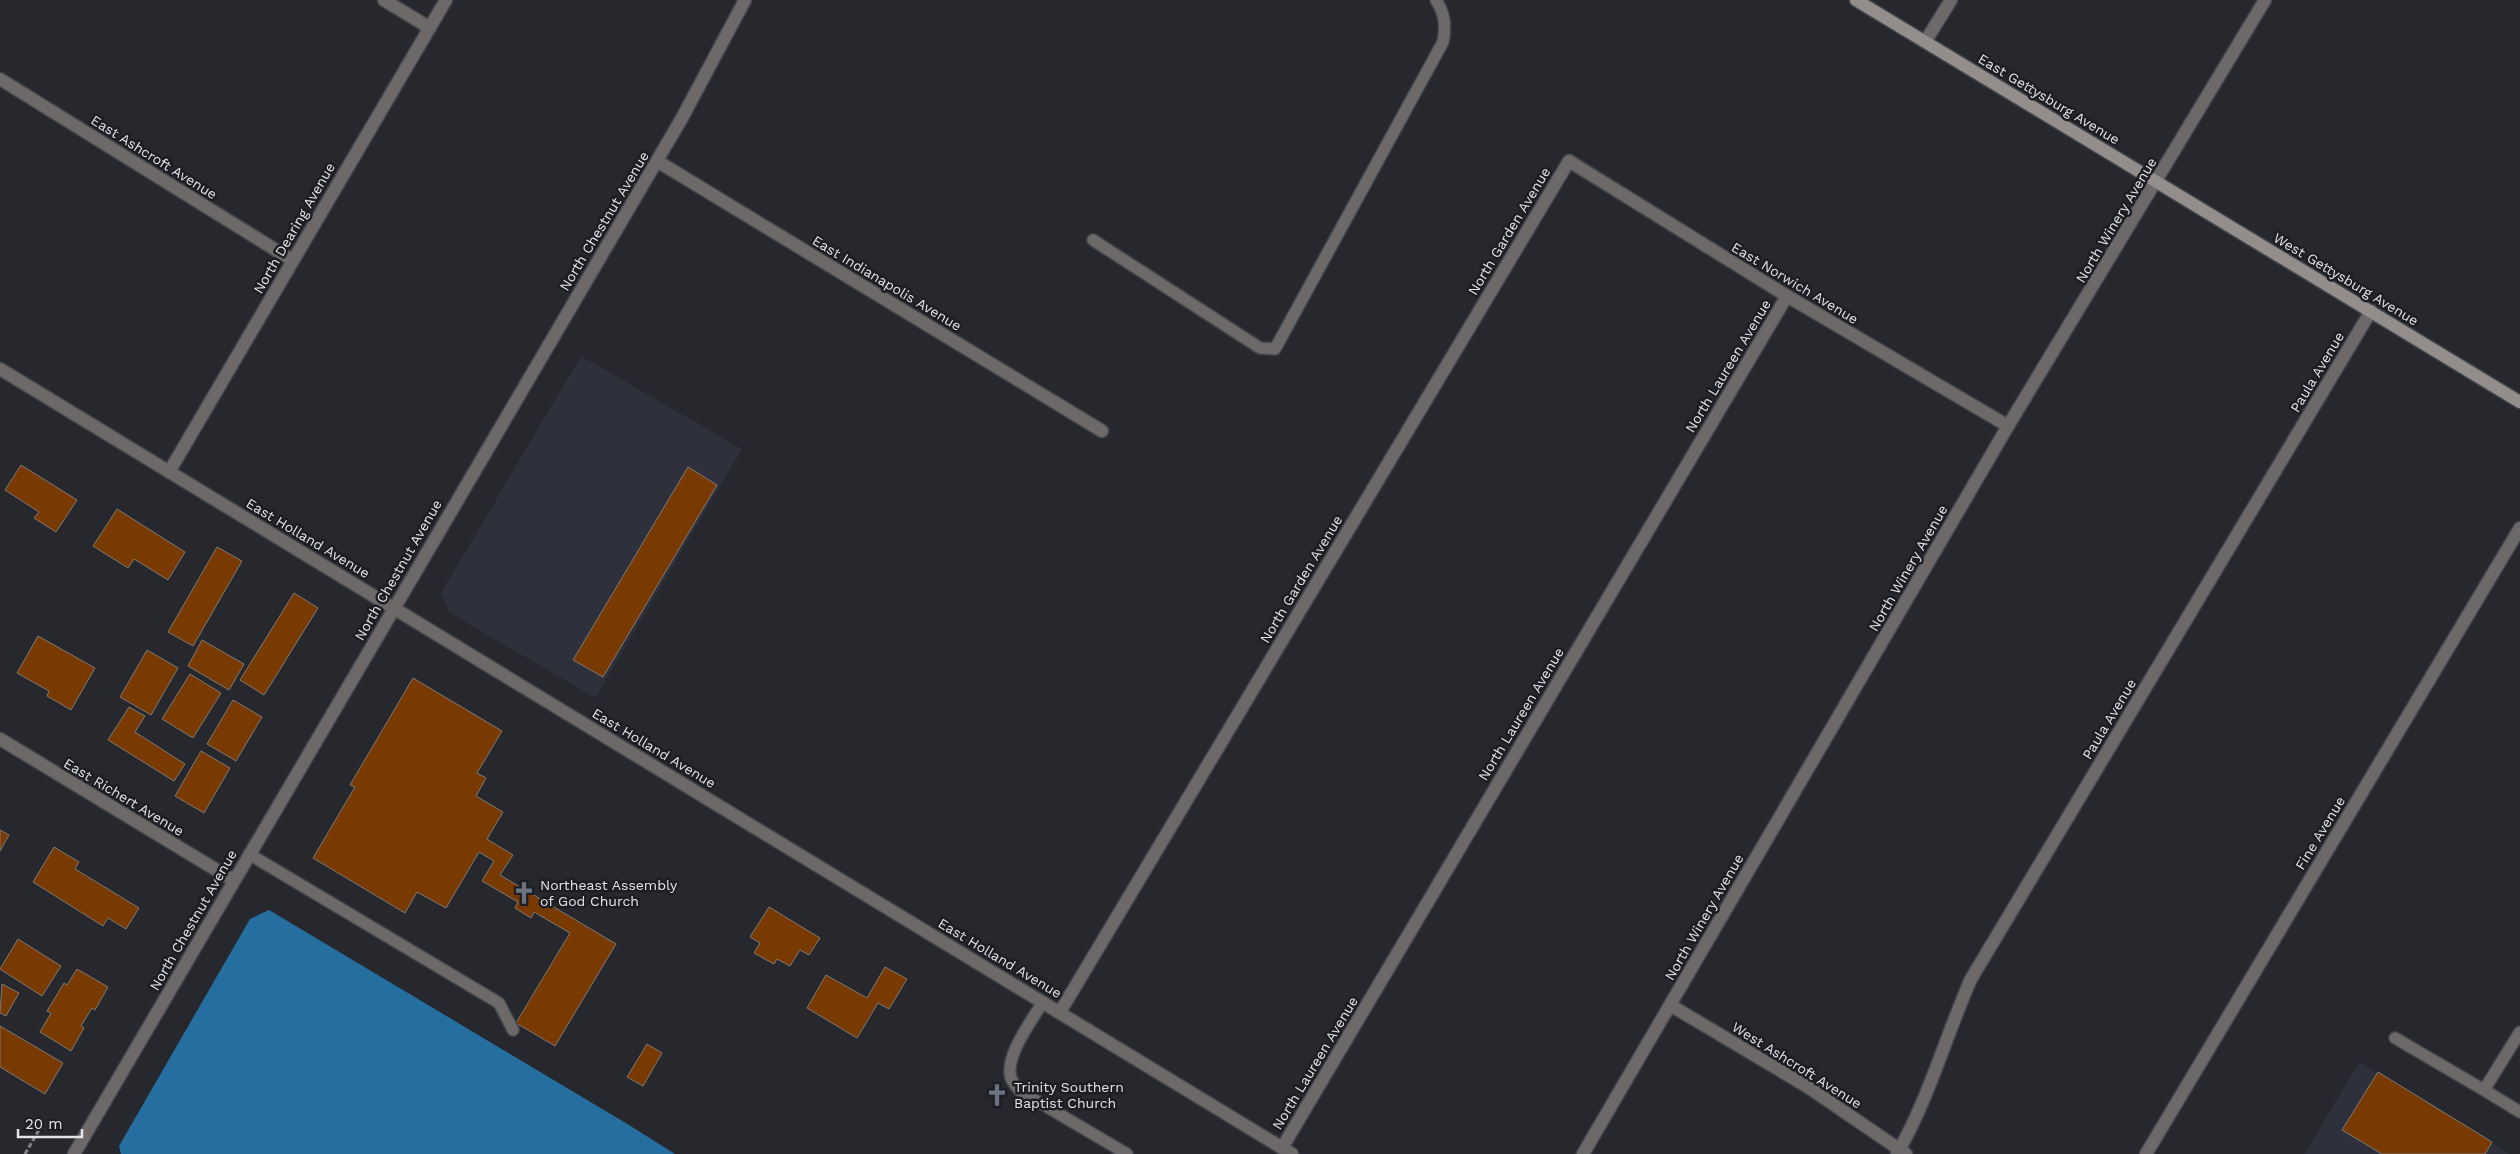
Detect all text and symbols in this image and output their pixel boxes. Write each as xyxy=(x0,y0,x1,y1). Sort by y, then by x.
street label: East Gettysburg Avenue xyxy=(1975,50,2123,148)
street label: East Ashcroft Avenue xyxy=(88,112,220,202)
street label: North Chestnut Avenue xyxy=(556,148,652,294)
street label: North Winery Avenue xyxy=(2072,155,2160,285)
street label: North Dearing Avenue xyxy=(250,160,338,296)
street label: North Garden Avenue xyxy=(1465,164,1553,298)
street label: West Gettysburg Avenue xyxy=(2271,229,2421,329)
street label: East Indianapolis Avenue xyxy=(810,232,964,334)
street label: East Norwich Avenue xyxy=(1729,239,1861,327)
street label: North Laureen Avenue xyxy=(1682,297,1774,435)
street label: Paula Avenue xyxy=(2287,329,2347,415)
street label: East Holland Avenue xyxy=(243,495,373,581)
street label: North Chestnut Avenue xyxy=(351,497,445,643)
street label: North Winery Avenue xyxy=(1865,502,1951,634)
street label: North Garden Avenue xyxy=(1257,512,1345,646)
street label: North Laureen Avenue xyxy=(1475,645,1567,783)
street label: Paula Avenue xyxy=(2079,676,2139,762)
street label: East Holland Avenue xyxy=(589,705,719,791)
street label: East Richert Avenue xyxy=(61,755,187,839)
street label: Fine Avenue xyxy=(2292,793,2348,873)
street label: North Chestnut Avenue xyxy=(146,847,240,993)
street label: North Winery Avenue xyxy=(1661,851,1747,983)
place label: Northeast Assembly of God Church xyxy=(540,877,678,909)
church icon: Northeast Assembly of God Church xyxy=(511,880,537,906)
street label: East Holland Avenue xyxy=(935,915,1065,1001)
street label: North Laureen Avenue xyxy=(1269,994,1361,1132)
street label: West Ashcroft Avenue xyxy=(1729,1019,1865,1111)
place label: Trinity Southern Baptist Church xyxy=(1014,1079,1124,1111)
church icon: Trinity Southern Baptist Church xyxy=(984,1082,1010,1108)
scale bar xyxy=(18,1106,81,1138)
text: 20 m xyxy=(25,1115,63,1133)

